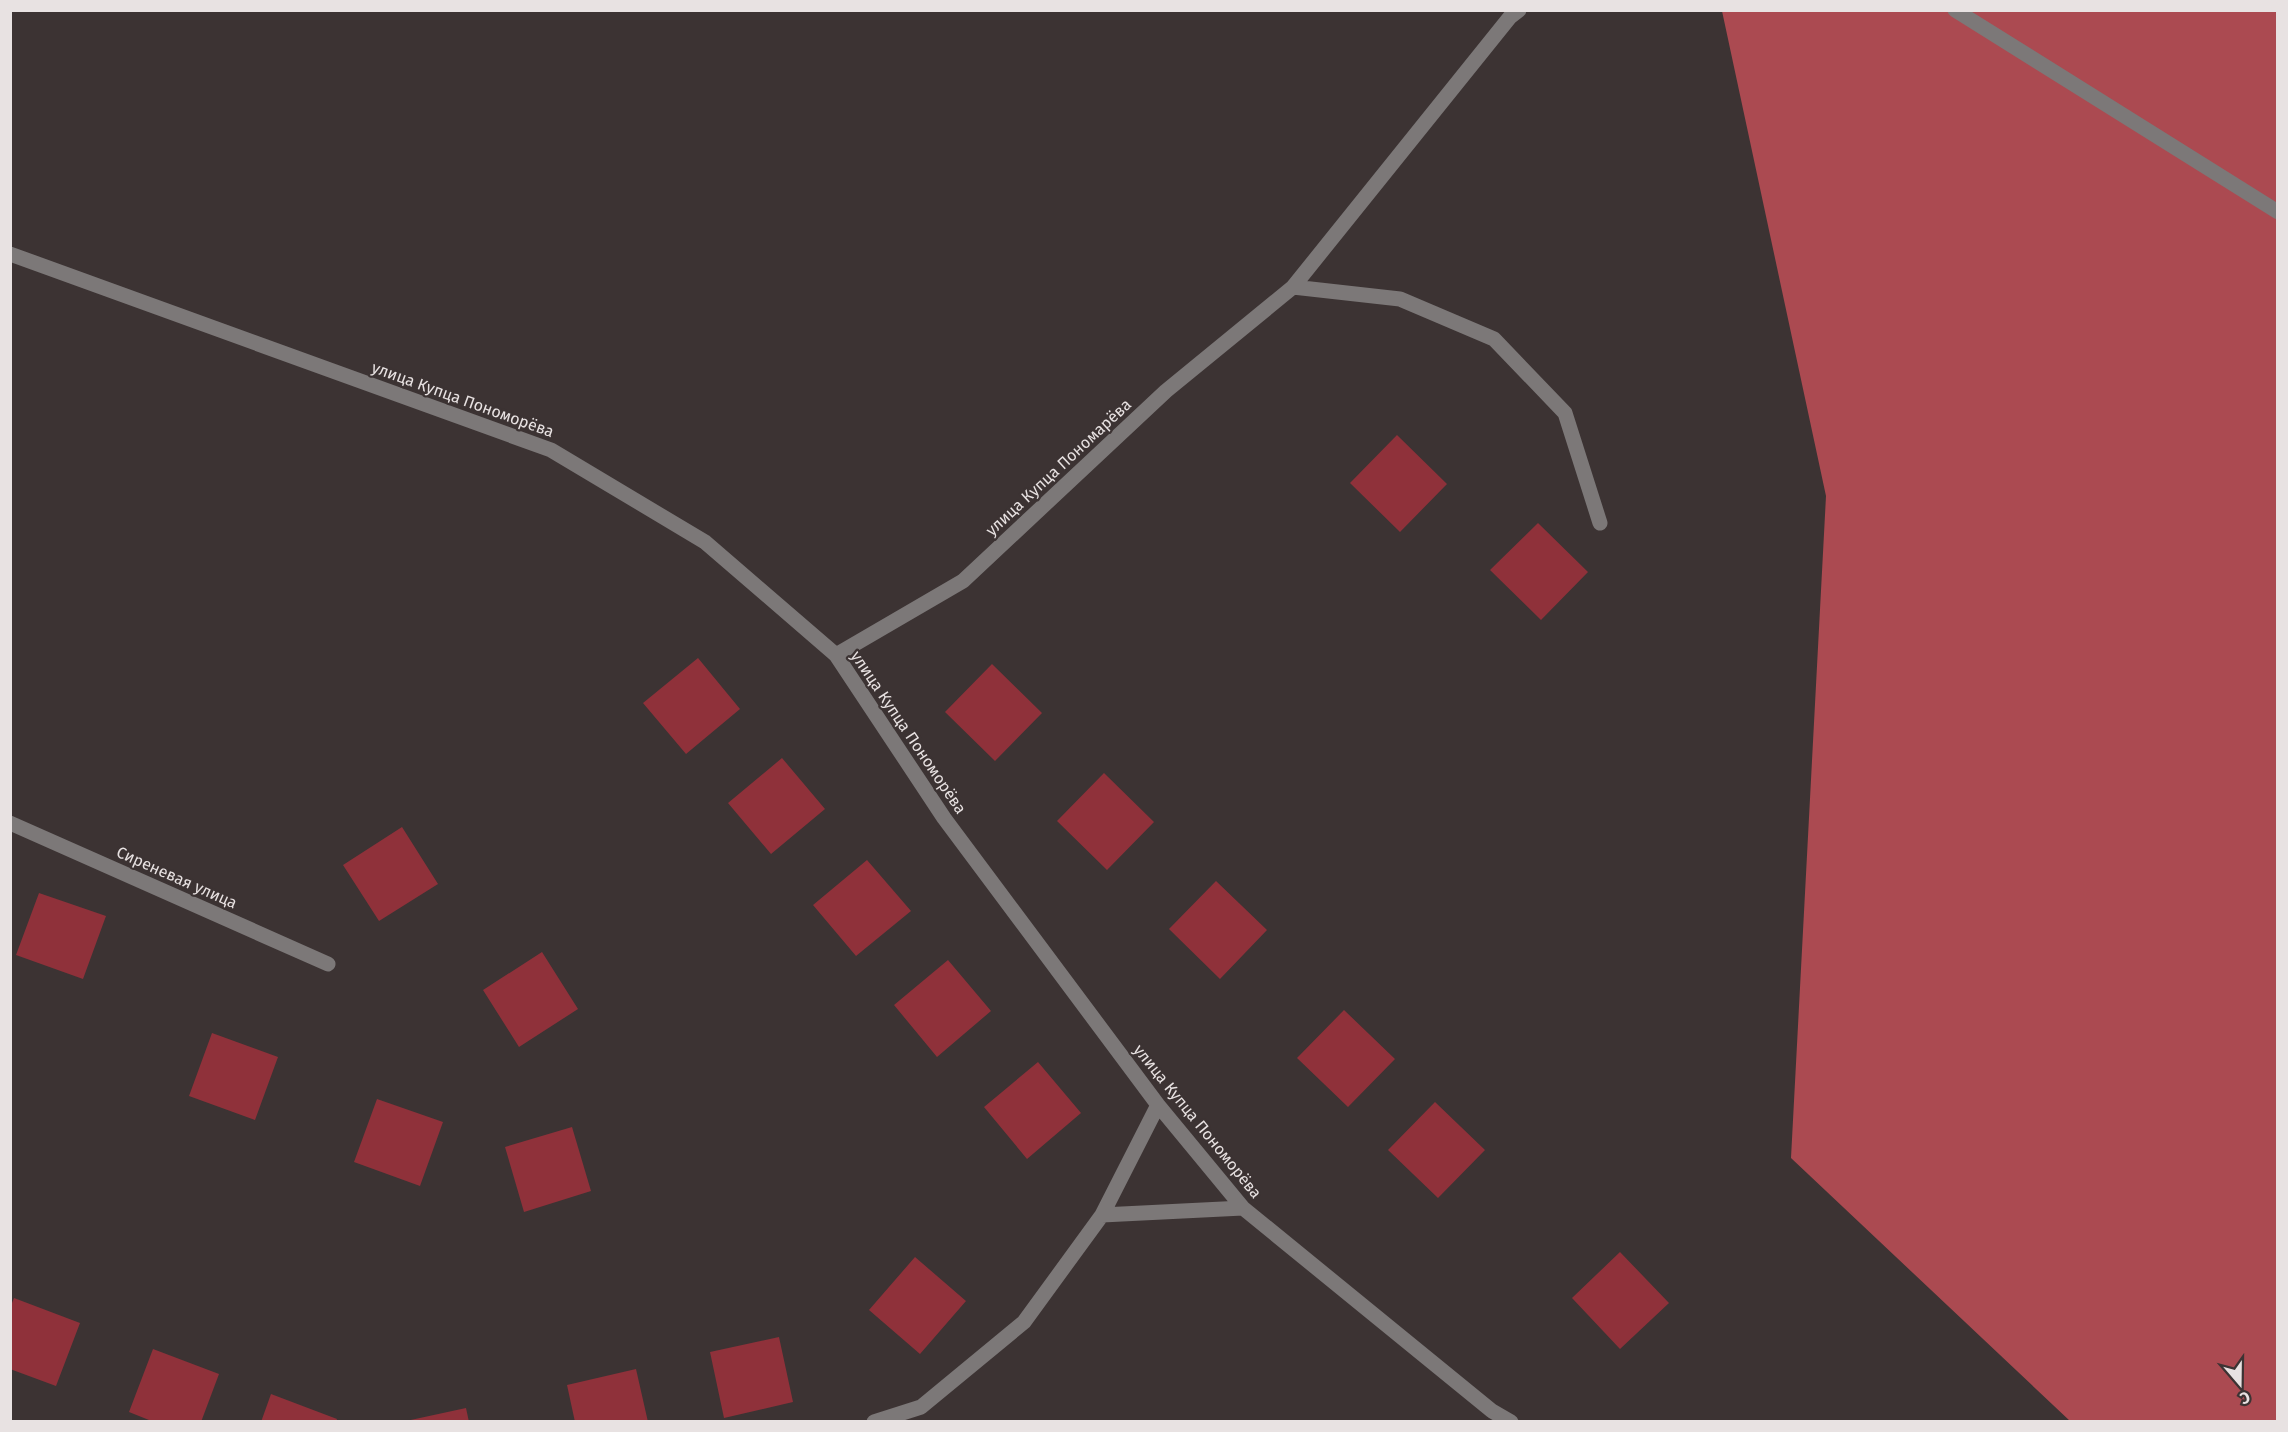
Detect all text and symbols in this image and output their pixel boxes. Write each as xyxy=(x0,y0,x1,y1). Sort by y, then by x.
street label: улица Купца Пономорёва xyxy=(369,358,557,441)
street label: улица Купца Пономарёва xyxy=(982,395,1135,540)
street label: улица Купца Пономорёва xyxy=(847,647,970,817)
street label: Сиреневая улица xyxy=(114,842,240,913)
street label: улица Купца Пономорёва xyxy=(1130,1041,1266,1202)
north arrow xyxy=(2210,1354,2270,1414)
text: С xyxy=(2237,1387,2253,1408)

